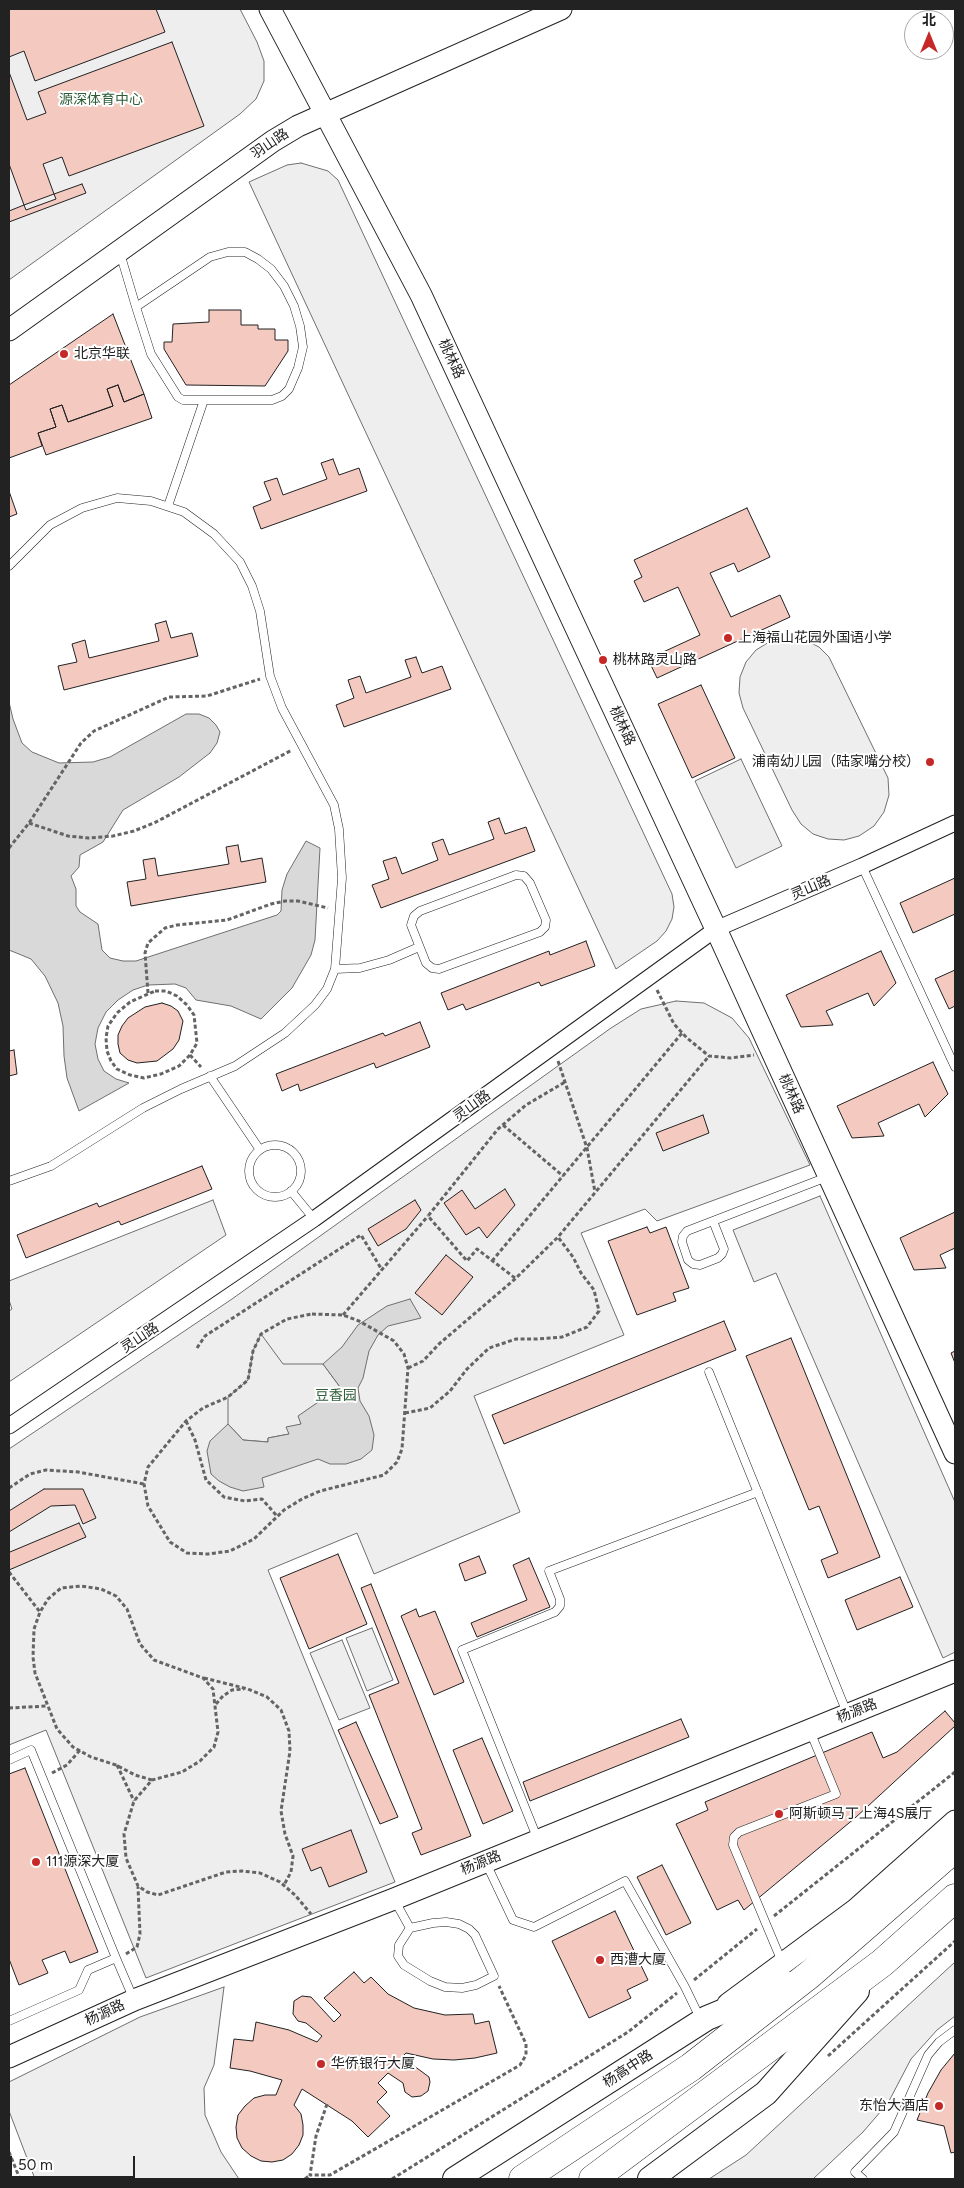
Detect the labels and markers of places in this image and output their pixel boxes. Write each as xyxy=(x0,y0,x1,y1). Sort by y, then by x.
place label: 北京华联 xyxy=(74,346,130,362)
marker: 北京华联 xyxy=(58,348,70,360)
place label: 上海福山花园外国语小学 xyxy=(738,630,892,646)
marker: 上海福山花园外国语小学 xyxy=(722,632,734,644)
place label: 桃林路灵山路 xyxy=(613,652,697,668)
marker: 桃林路灵山路 xyxy=(597,654,609,666)
place label: 浦南幼儿园（陆家嘴分校） xyxy=(752,754,920,770)
marker: 浦南幼儿园（陆家嘴分校） xyxy=(924,756,936,768)
place label: 阿斯顿马丁上海4S展厅 xyxy=(789,1806,932,1822)
marker: 阿斯顿马丁上海4S展厅 xyxy=(773,1808,785,1820)
place label: 111源深大厦 xyxy=(46,1854,119,1870)
marker: 111源深大厦 xyxy=(30,1856,42,1868)
place label: 西漕大厦 xyxy=(610,1952,666,1968)
marker: 西漕大厦 xyxy=(594,1954,606,1966)
place label: 华侨银行大厦 xyxy=(331,2056,415,2072)
marker: 华侨银行大厦 xyxy=(315,2058,327,2070)
place label: 东怡大酒店 xyxy=(859,2098,929,2114)
marker: 东怡大酒店 xyxy=(933,2100,945,2112)

